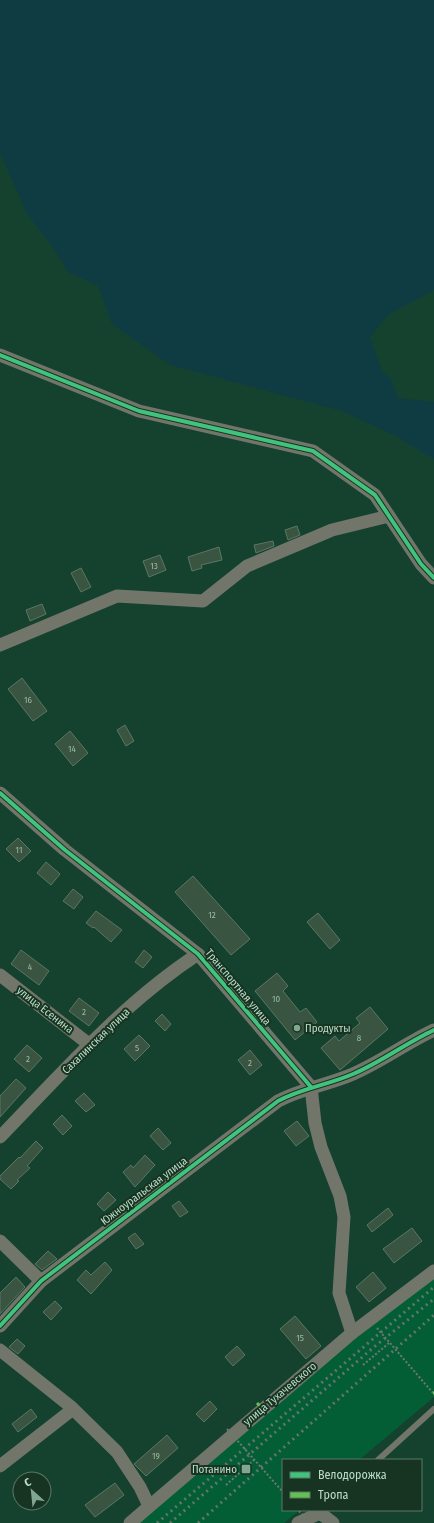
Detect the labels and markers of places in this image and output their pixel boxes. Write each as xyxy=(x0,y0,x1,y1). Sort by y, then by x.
place label: Продукты xyxy=(305,1022,351,1035)
marker: Продукты xyxy=(292,1023,302,1033)
place label: Потанино xyxy=(192,1463,237,1476)
marker: Потанино xyxy=(240,1463,252,1475)

